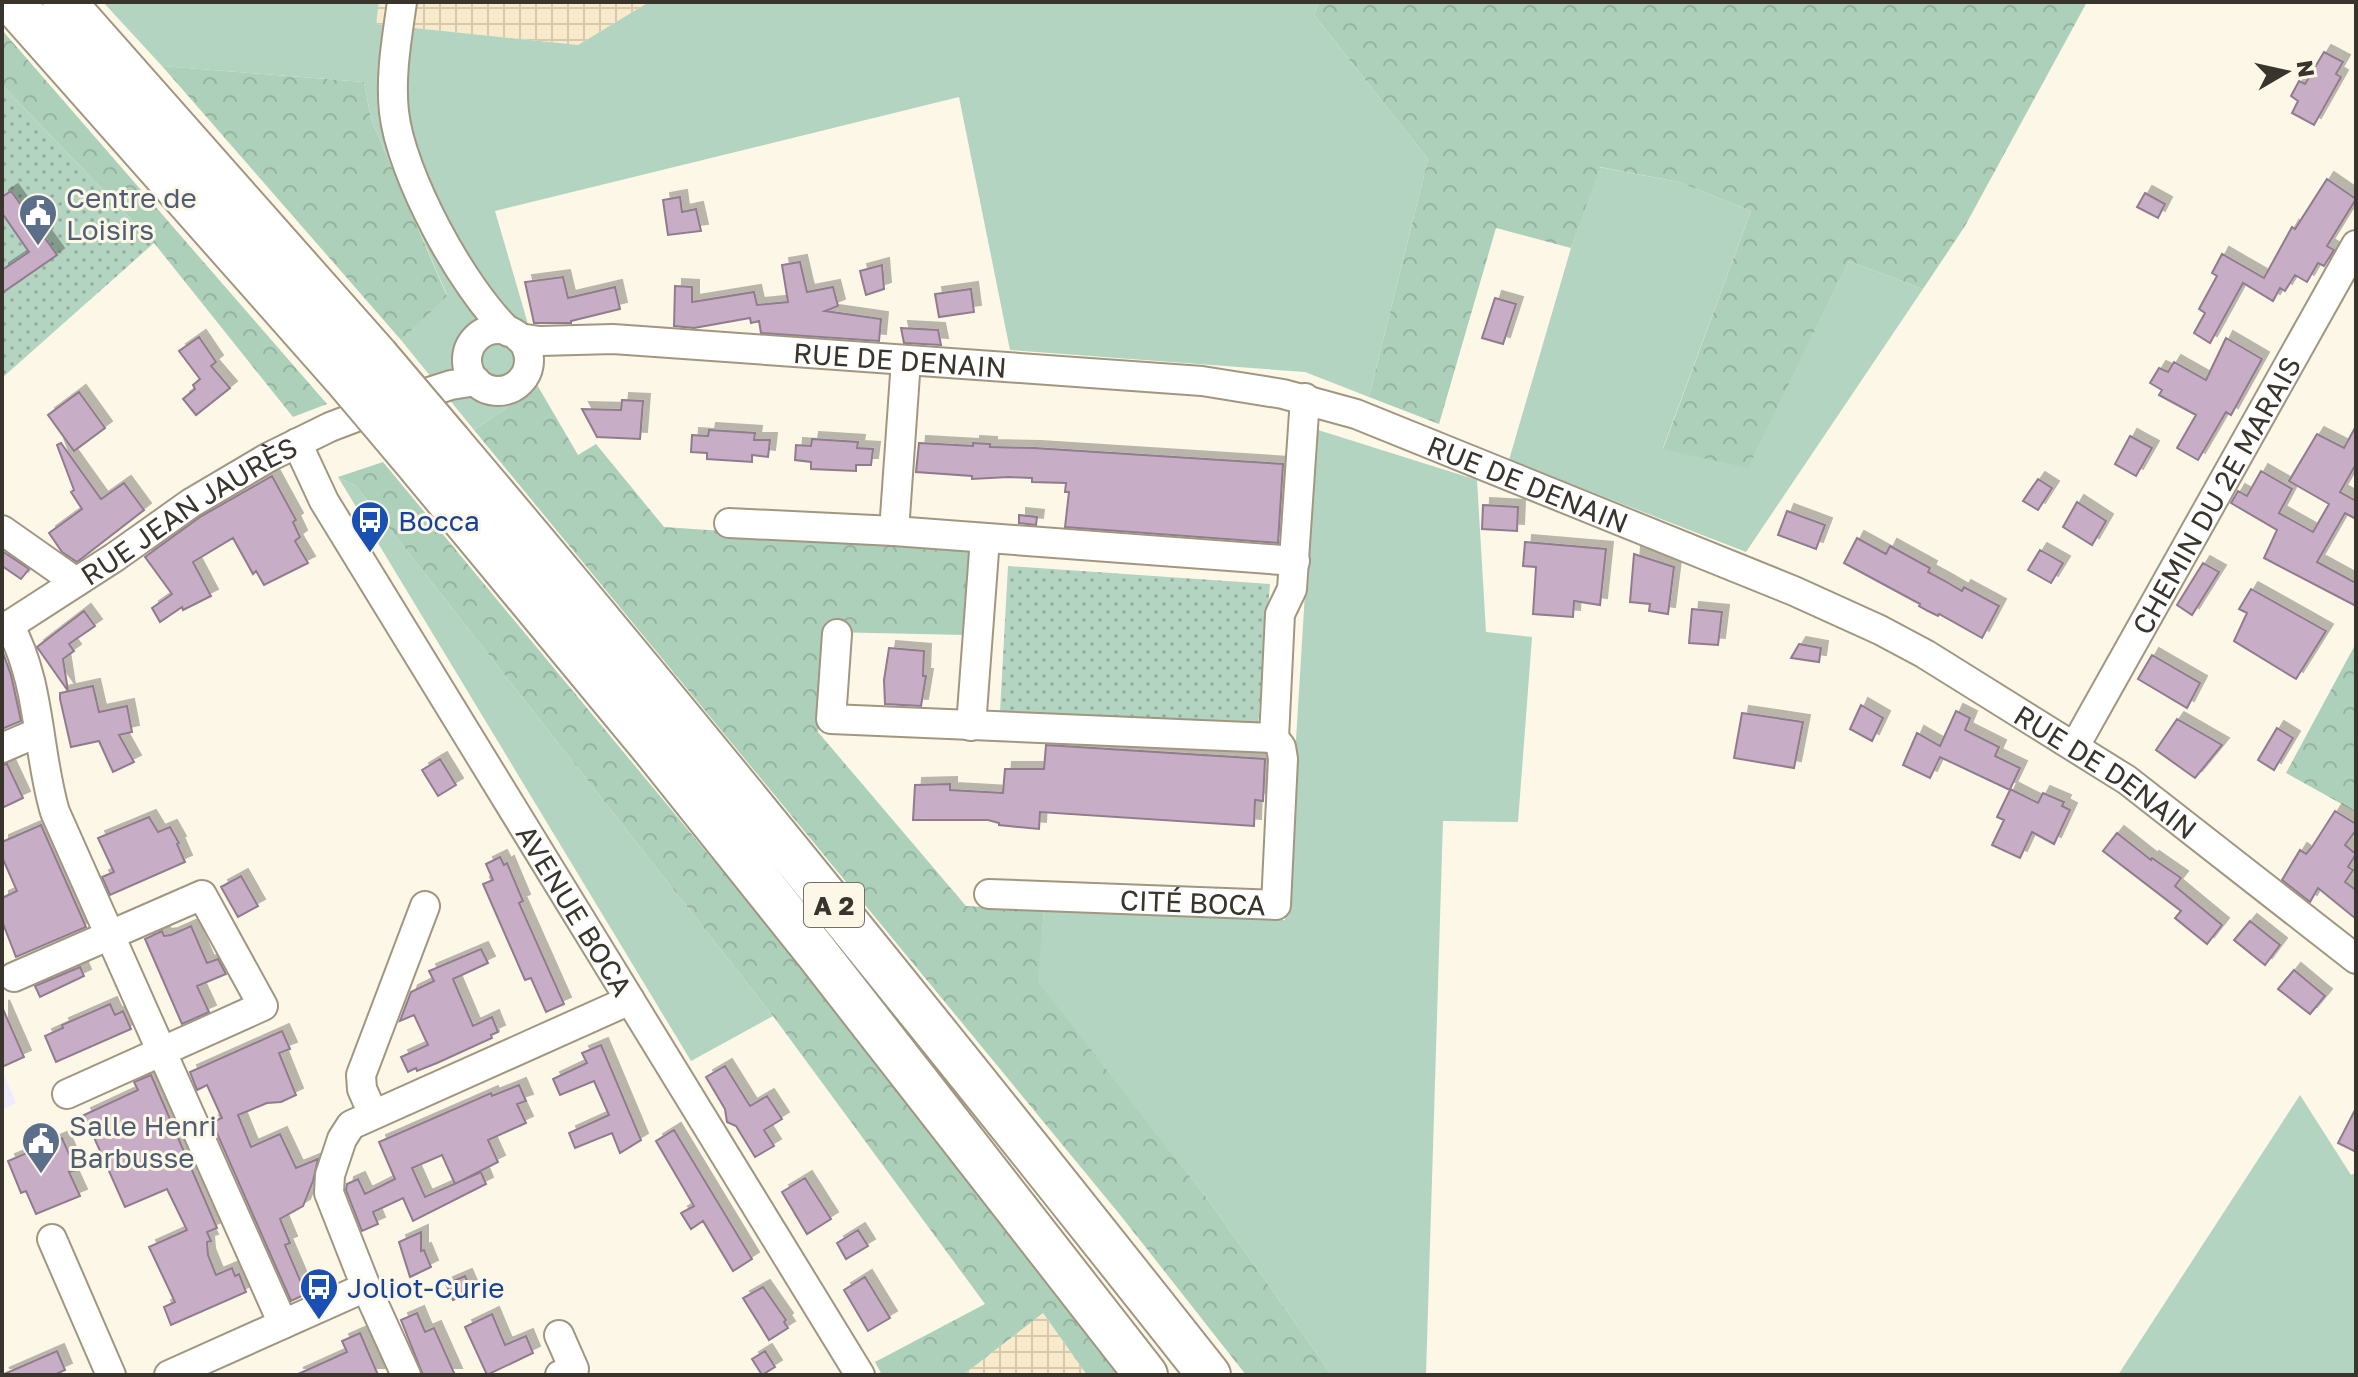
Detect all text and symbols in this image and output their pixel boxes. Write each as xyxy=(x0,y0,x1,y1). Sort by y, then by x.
north arrow xyxy=(2246,32,2326,112)
text: N xyxy=(2292,58,2321,79)
place label: Centre de Loisirs xyxy=(66,181,197,246)
public building icon: Centre de Loisirs xyxy=(17,192,59,247)
street label: RUE DE DENAIN xyxy=(792,335,1008,384)
street label: CHEMIN DU 2E MARAIS xyxy=(2125,350,2307,640)
street label: RUE DE DENAIN xyxy=(1423,428,1633,539)
street label: RUE JEAN JAURÈS xyxy=(74,429,302,591)
bus stop icon: Bocca xyxy=(349,499,391,554)
place label: Bocca xyxy=(398,504,480,537)
street label: RUE DE DENAIN xyxy=(2009,698,2204,845)
street label: AVENUE BOCA xyxy=(510,819,640,1002)
road number: A 2 xyxy=(804,883,864,927)
street label: CITÉ BOCA xyxy=(1119,883,1267,921)
place label: Salle Henri Barbusse xyxy=(69,1109,217,1174)
public building icon: Salle Henri Barbusse xyxy=(20,1120,62,1175)
bus stop icon: Joliot-Curie xyxy=(298,1266,340,1321)
place label: Joliot-Curie xyxy=(347,1271,505,1304)

